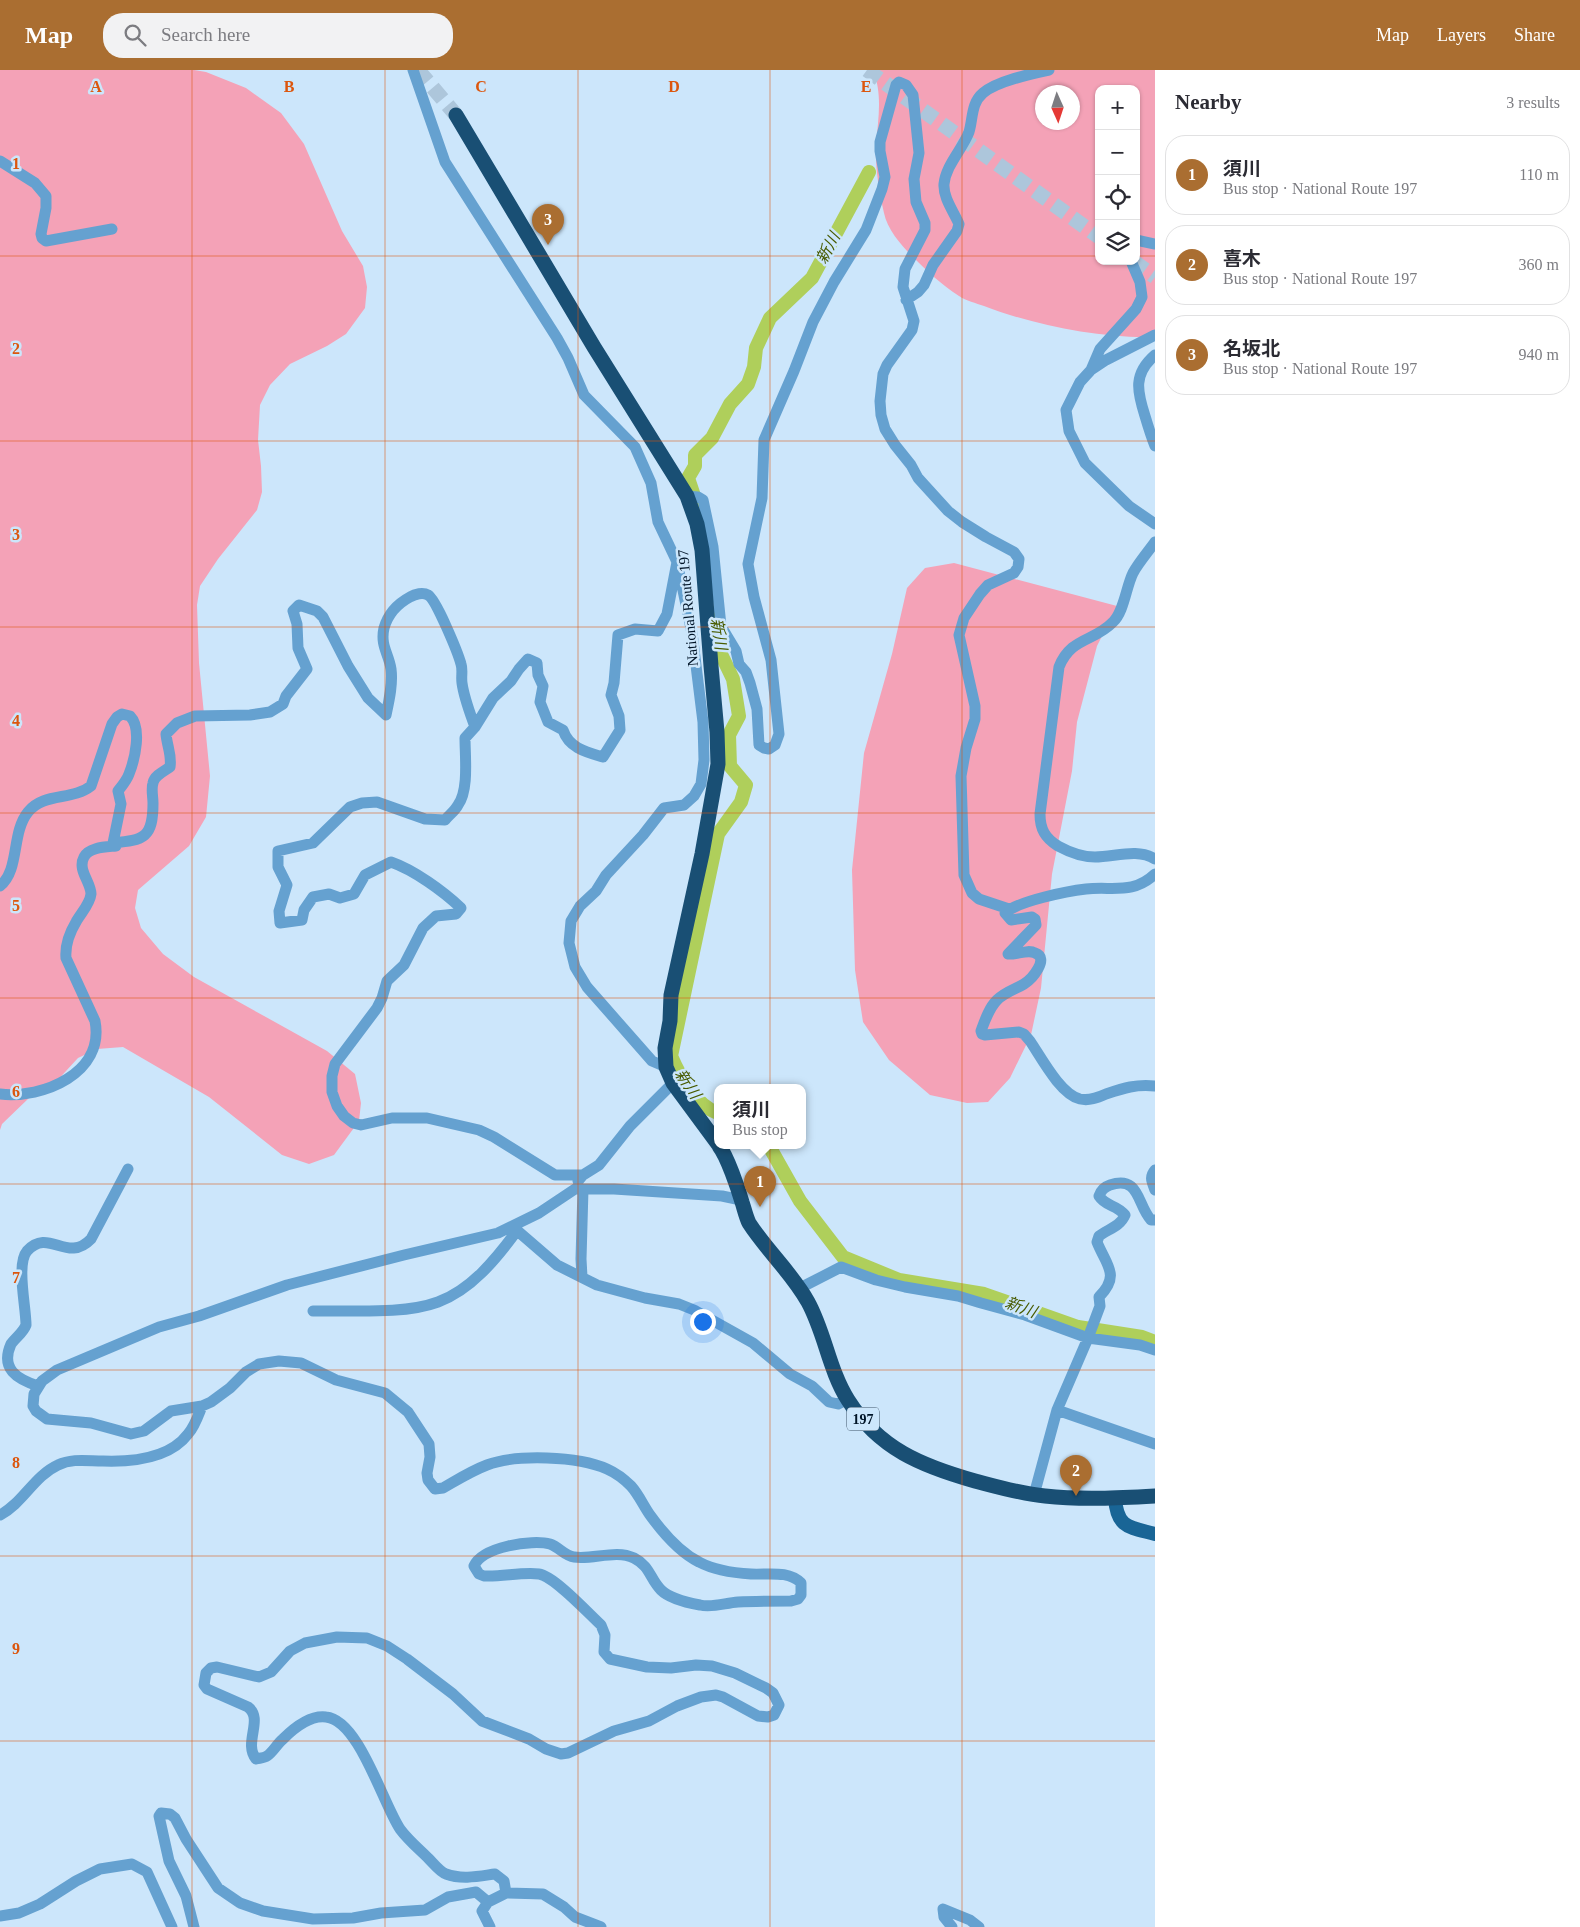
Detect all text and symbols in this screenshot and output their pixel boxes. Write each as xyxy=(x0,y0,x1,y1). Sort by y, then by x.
search box xyxy=(103,13,453,58)
icon: search xyxy=(121,21,149,49)
text: Map xyxy=(25,22,73,48)
text: Search here xyxy=(161,24,250,45)
text: Map xyxy=(1376,25,1409,45)
text: Layers xyxy=(1437,25,1486,45)
text: Share xyxy=(1514,25,1555,45)
text: A xyxy=(90,78,102,95)
text: B xyxy=(284,78,295,95)
text: C xyxy=(475,78,487,95)
text: D xyxy=(668,78,680,95)
text: E xyxy=(861,78,871,95)
north arrow xyxy=(1035,85,1080,130)
map controls xyxy=(1095,85,1140,265)
button: + xyxy=(1095,85,1140,130)
text: Nearby xyxy=(1175,90,1242,114)
text: 3 results xyxy=(1506,94,1560,111)
button: − xyxy=(1095,130,1140,175)
text: 1 xyxy=(12,155,20,172)
text: 須川 xyxy=(1223,158,1261,179)
text: 1 xyxy=(1188,166,1196,183)
text: 110 m xyxy=(1519,166,1559,183)
button: locate xyxy=(1095,175,1140,220)
text: Bus stop · National Route 197 xyxy=(1223,180,1417,197)
pin: 3 xyxy=(532,204,564,245)
button: layers xyxy=(1095,220,1140,265)
water label: 新川 xyxy=(813,228,844,266)
text: 喜木 xyxy=(1223,248,1261,269)
text: 2 xyxy=(1188,256,1196,273)
text: 360 m xyxy=(1519,256,1559,273)
text: Bus stop · National Route 197 xyxy=(1223,270,1417,287)
text: 名坂北 xyxy=(1223,338,1280,359)
text: 2 xyxy=(12,340,20,357)
text: 3 xyxy=(1188,346,1196,363)
text: 940 m xyxy=(1519,346,1559,363)
text: Bus stop · National Route 197 xyxy=(1223,360,1417,377)
text: 3 xyxy=(12,526,20,543)
street label: National Route 197 xyxy=(675,548,701,667)
water label: 新川 xyxy=(708,617,730,653)
text: 4 xyxy=(12,712,20,729)
text: 5 xyxy=(12,897,20,914)
water label: 新川 xyxy=(672,1066,705,1104)
text: 6 xyxy=(12,1083,20,1100)
popup xyxy=(714,1084,806,1149)
text: 須川 xyxy=(732,1099,770,1120)
text: Bus stop xyxy=(732,1121,788,1138)
pin: 1 xyxy=(744,1166,776,1207)
text: 7 xyxy=(12,1269,20,1286)
water label: 新川 xyxy=(1003,1294,1041,1321)
your location xyxy=(690,1309,716,1335)
road number: 197 xyxy=(847,1408,879,1430)
text: 8 xyxy=(12,1454,20,1471)
pin: 2 xyxy=(1060,1455,1092,1496)
text: 9 xyxy=(12,1640,20,1657)

